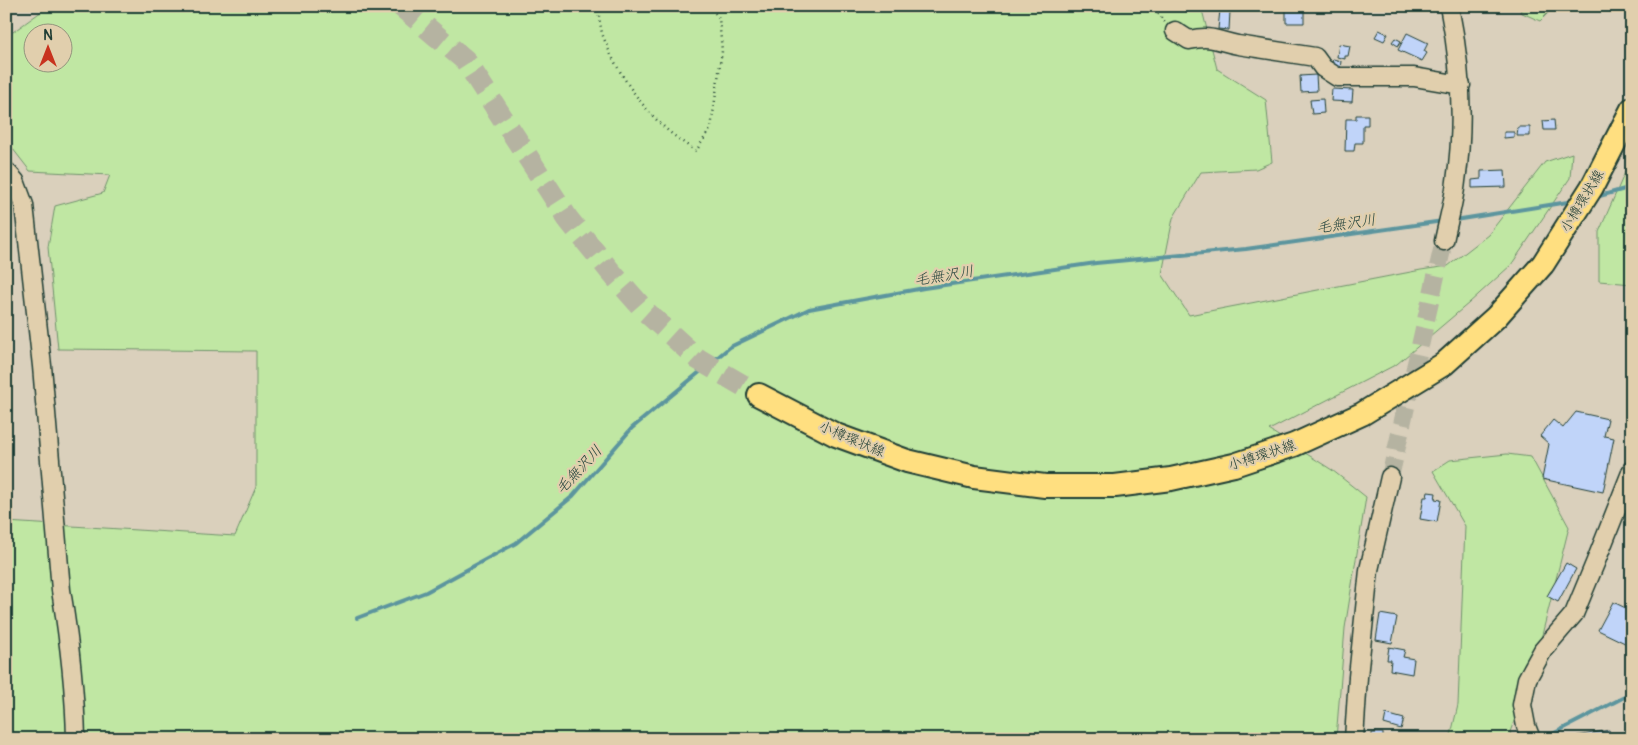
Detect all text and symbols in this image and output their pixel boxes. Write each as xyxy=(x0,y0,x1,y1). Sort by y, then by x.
north arrow xyxy=(22,22,72,72)
text: N xyxy=(43,27,53,44)
street label: 小樽環状線 xyxy=(1557,167,1607,235)
water label: 毛無沢川 xyxy=(1315,210,1377,238)
water label: 毛無沢川 xyxy=(913,262,975,290)
street label: 小樽環状線 xyxy=(816,418,888,460)
street label: 小樽環状線 xyxy=(1226,436,1298,474)
water label: 毛無沢川 xyxy=(552,442,606,498)

